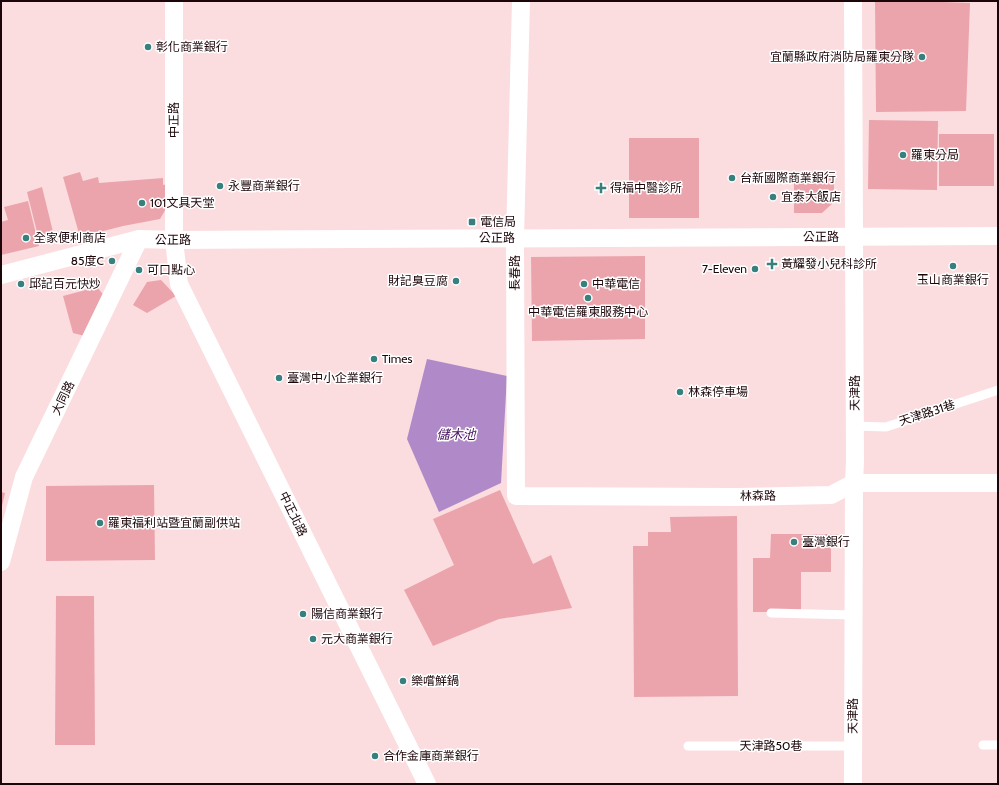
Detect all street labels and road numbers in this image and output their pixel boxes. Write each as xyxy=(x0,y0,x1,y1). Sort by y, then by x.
street label: 中正路 xyxy=(166,102,181,138)
street label: 公正路 xyxy=(803,229,839,244)
street label: 公正路 xyxy=(479,230,515,245)
street label: 公正路 xyxy=(155,232,191,247)
street label: 長春路 xyxy=(507,255,522,291)
street label: 天津路 xyxy=(847,375,862,411)
street label: 大同路 xyxy=(48,378,77,417)
street label: 天津路31巷 xyxy=(897,396,957,429)
street label: 林森路 xyxy=(740,488,776,503)
street label: 中正北路 xyxy=(276,489,311,539)
street label: 天津路 xyxy=(845,698,860,734)
street label: 天津路50巷 xyxy=(740,738,802,753)

